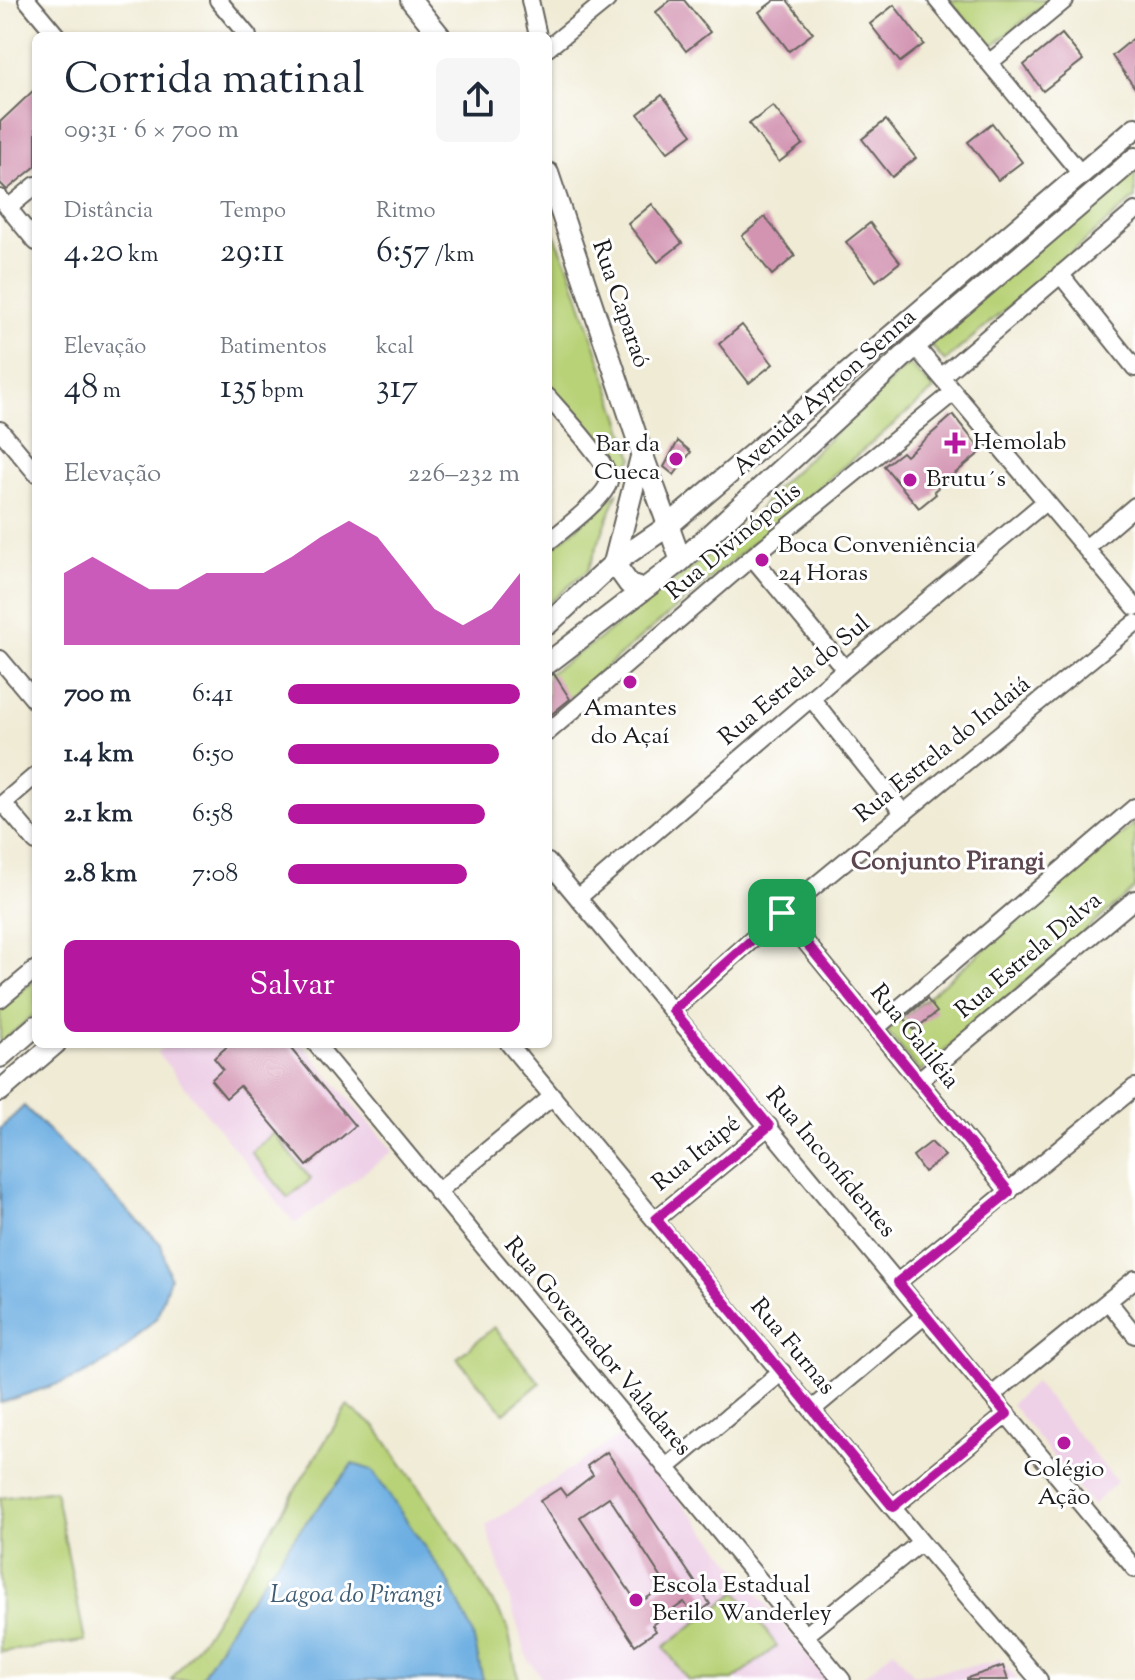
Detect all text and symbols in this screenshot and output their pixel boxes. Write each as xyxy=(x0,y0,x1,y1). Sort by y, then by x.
text: Corrida matinal xyxy=(64,50,364,113)
button: share xyxy=(436,58,520,142)
text: 09:31 · 6 × 700 m xyxy=(64,112,239,149)
text: Distância xyxy=(64,196,153,228)
text: Tempo xyxy=(220,196,286,228)
text: Ritmo xyxy=(376,196,435,228)
text: 4.20 xyxy=(64,228,124,277)
text: 29:11 xyxy=(220,228,284,277)
text: 6:57 xyxy=(376,228,430,277)
street label: Rua Caparaó xyxy=(582,235,658,373)
text: km xyxy=(124,240,158,272)
text: /km xyxy=(430,240,475,272)
street label: Avenida Ayrton Senna xyxy=(726,301,924,485)
text: Elevação xyxy=(64,332,146,364)
text: Batimentos xyxy=(220,332,327,364)
text: kcal xyxy=(376,332,414,364)
text: 48 xyxy=(64,364,98,413)
text: 135 xyxy=(220,364,257,413)
text: 317 xyxy=(376,364,418,413)
text: m xyxy=(98,376,121,408)
text: bpm xyxy=(257,376,304,408)
place label: Hemolab xyxy=(973,426,1066,460)
place label: Bar da Cueca xyxy=(594,428,660,490)
marker: Hemolab xyxy=(944,432,966,454)
marker: Bar da Cueca xyxy=(667,450,685,468)
text: Elevação xyxy=(64,456,161,493)
text: 226–232 m xyxy=(408,456,520,493)
place label: Brutu´s xyxy=(926,463,1006,497)
marker: Brutu´s xyxy=(901,471,919,489)
street label: Rua Divinópolis xyxy=(659,475,809,609)
place label: Boca Conveniência 24 Horas xyxy=(778,529,976,591)
marker: Boca Conveniência 24 Horas xyxy=(753,551,771,569)
street label: Rua Estrela do Sul xyxy=(712,607,878,754)
street label: Rua Estrela do Indaiá xyxy=(848,668,1038,832)
marker: Amantes do Açaí xyxy=(621,673,639,691)
text: 700 m xyxy=(64,676,131,713)
text: 6:41 xyxy=(192,676,233,713)
place label: Amantes do Açaí xyxy=(583,692,677,754)
text: 1.4 km xyxy=(64,736,134,773)
text: 6:50 xyxy=(192,736,234,773)
text: 2.1 km xyxy=(64,796,133,833)
text: 6:58 xyxy=(192,796,233,833)
district label: Conjunto Pirangi xyxy=(851,844,1046,881)
text: 2.8 km xyxy=(64,856,137,893)
text: 7:08 xyxy=(192,856,238,893)
pin xyxy=(748,879,816,947)
street label: Rua Estrela Dalva xyxy=(948,885,1110,1027)
icon: arrive xyxy=(760,891,804,935)
button: Salvar xyxy=(64,940,520,1032)
street label: Rua Galiléia xyxy=(861,977,967,1097)
street label: Rua Inconfidentes xyxy=(757,1081,903,1245)
street label: Rua Itaipé xyxy=(646,1108,748,1200)
street label: Rua Governador Valadares xyxy=(495,1230,699,1464)
street label: Rua Furnas xyxy=(741,1291,843,1403)
marker: Colégio Ação xyxy=(1055,1434,1073,1452)
place label: Colégio Ação xyxy=(1024,1453,1104,1515)
place label: Escola Estadual Berilo Wanderley xyxy=(652,1569,832,1631)
water label: Lagoa do Pirangi xyxy=(270,1577,442,1614)
marker: Escola Estadual Berilo Wanderley xyxy=(627,1591,645,1609)

